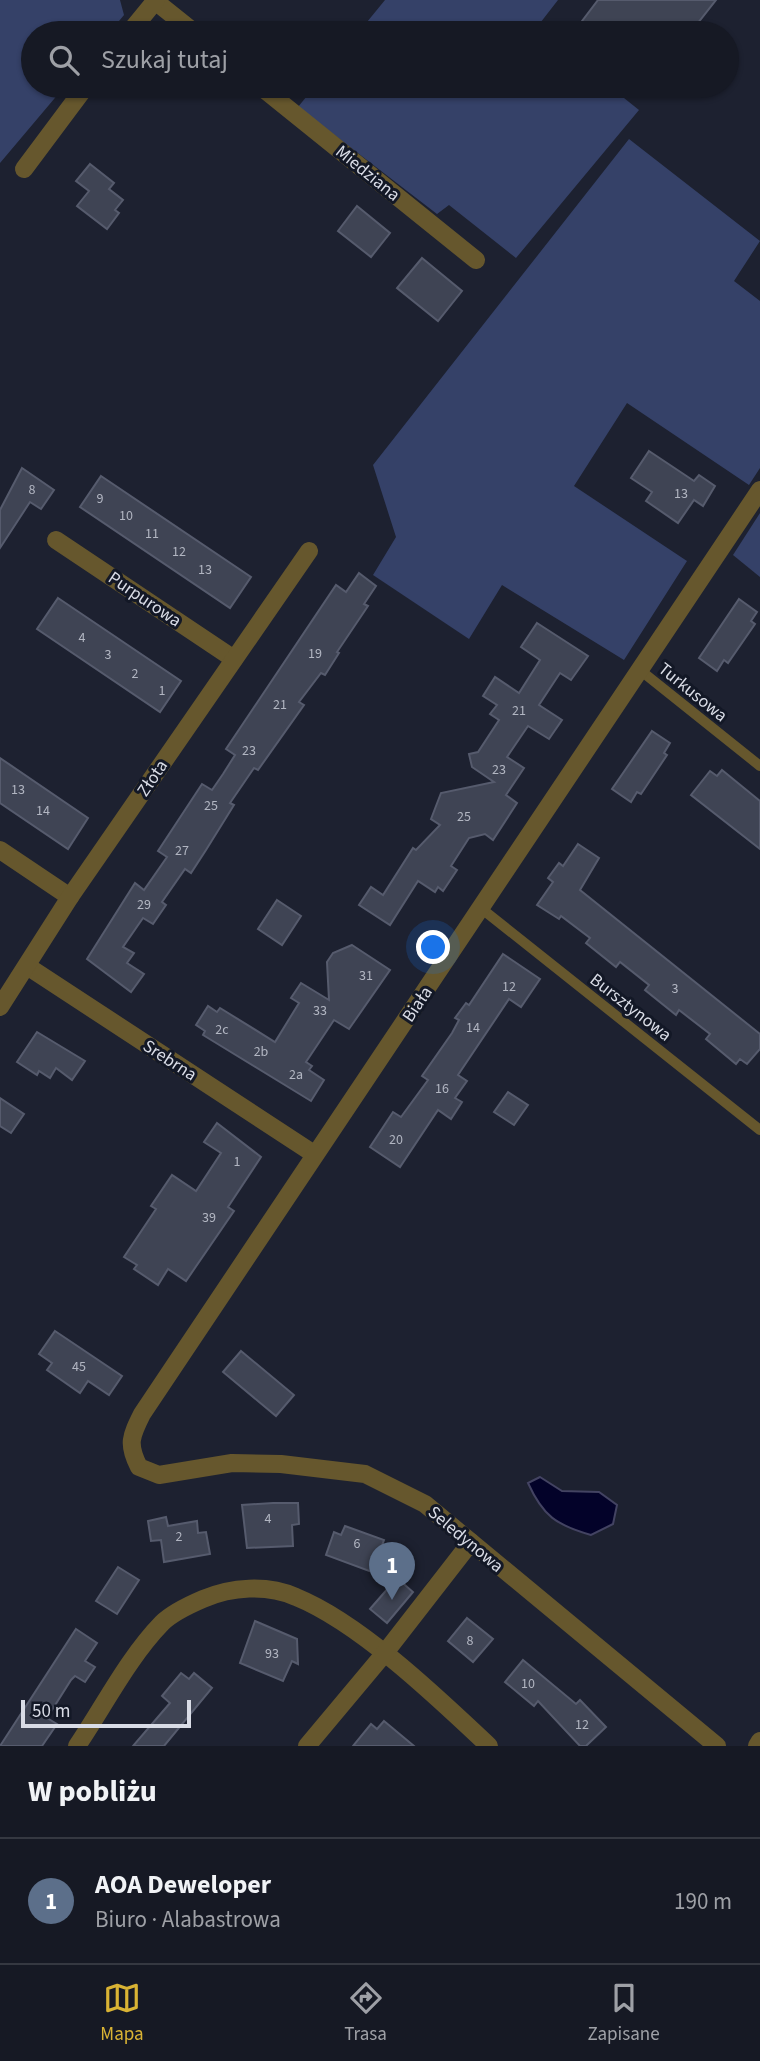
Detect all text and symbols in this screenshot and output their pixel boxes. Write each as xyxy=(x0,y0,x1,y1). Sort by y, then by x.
search box xyxy=(21,21,739,98)
icon: search xyxy=(45,41,83,79)
text: Szukaj tutaj xyxy=(101,41,228,78)
street label: Miedziana xyxy=(330,140,405,207)
house number: 8 xyxy=(29,480,36,500)
house number: 13 xyxy=(674,484,688,504)
house number: 9 xyxy=(97,489,104,509)
house number: 10 xyxy=(119,506,133,526)
house number: 11 xyxy=(145,524,159,544)
house number: 12 xyxy=(172,542,186,562)
house number: 13 xyxy=(198,560,212,580)
street label: Purpurowa xyxy=(103,566,186,633)
house number: 4 xyxy=(79,628,86,648)
house number: 19 xyxy=(308,644,322,664)
house number: 3 xyxy=(105,645,112,665)
street label: Turkusowa xyxy=(653,657,733,728)
house number: 2 xyxy=(132,664,139,684)
house number: 1 xyxy=(159,681,166,701)
house number: 21 xyxy=(273,695,287,715)
house number: 21 xyxy=(512,701,526,721)
house number: 23 xyxy=(242,741,256,761)
street label: Złota xyxy=(131,755,174,802)
house number: 23 xyxy=(492,760,506,780)
house number: 13 xyxy=(11,780,25,800)
house number: 25 xyxy=(204,796,218,816)
house number: 14 xyxy=(36,801,50,821)
house number: 25 xyxy=(457,807,471,827)
house number: 27 xyxy=(175,841,189,861)
house number: 29 xyxy=(137,895,151,915)
your location xyxy=(416,930,450,964)
house number: 31 xyxy=(359,966,373,986)
street label: Bursztynowa xyxy=(585,967,677,1047)
house number: 12 xyxy=(502,977,516,997)
house number: 3 xyxy=(672,979,679,999)
street label: Biała xyxy=(396,981,439,1027)
house number: 33 xyxy=(313,1001,327,1021)
house number: 14 xyxy=(466,1018,480,1038)
house number: 2c xyxy=(215,1020,229,1040)
street label: Srebrna xyxy=(138,1034,202,1087)
house number: 2b xyxy=(254,1042,269,1062)
house number: 2a xyxy=(289,1065,303,1085)
house number: 16 xyxy=(435,1079,449,1099)
house number: 20 xyxy=(389,1130,403,1150)
house number: 1 xyxy=(234,1152,241,1172)
house number: 39 xyxy=(202,1208,216,1228)
house number: 45 xyxy=(72,1357,86,1377)
street label: Seledynowa xyxy=(422,1500,509,1578)
house number: 4 xyxy=(265,1509,272,1529)
house number: 2 xyxy=(176,1527,183,1547)
house number: 6 xyxy=(354,1534,361,1554)
pin: 1 xyxy=(369,1542,415,1600)
house number: 8 xyxy=(467,1631,474,1651)
house number: 93 xyxy=(265,1644,279,1664)
house number: 10 xyxy=(521,1674,535,1694)
scale bar xyxy=(21,1697,191,1729)
text: 50 m xyxy=(32,1698,70,1725)
house number: 12 xyxy=(575,1715,589,1735)
text: W pobliżu xyxy=(28,1770,157,1813)
text: AOA Deweloper xyxy=(95,1866,271,1903)
text: 1 xyxy=(45,1885,57,1918)
text: 190 m xyxy=(674,1885,732,1918)
text: Biuro · Alabastrowa xyxy=(95,1903,281,1936)
tab: Mapa xyxy=(100,1979,144,2048)
tab: Trasa xyxy=(344,1979,387,2048)
tab: Zapisane xyxy=(588,1979,660,2048)

